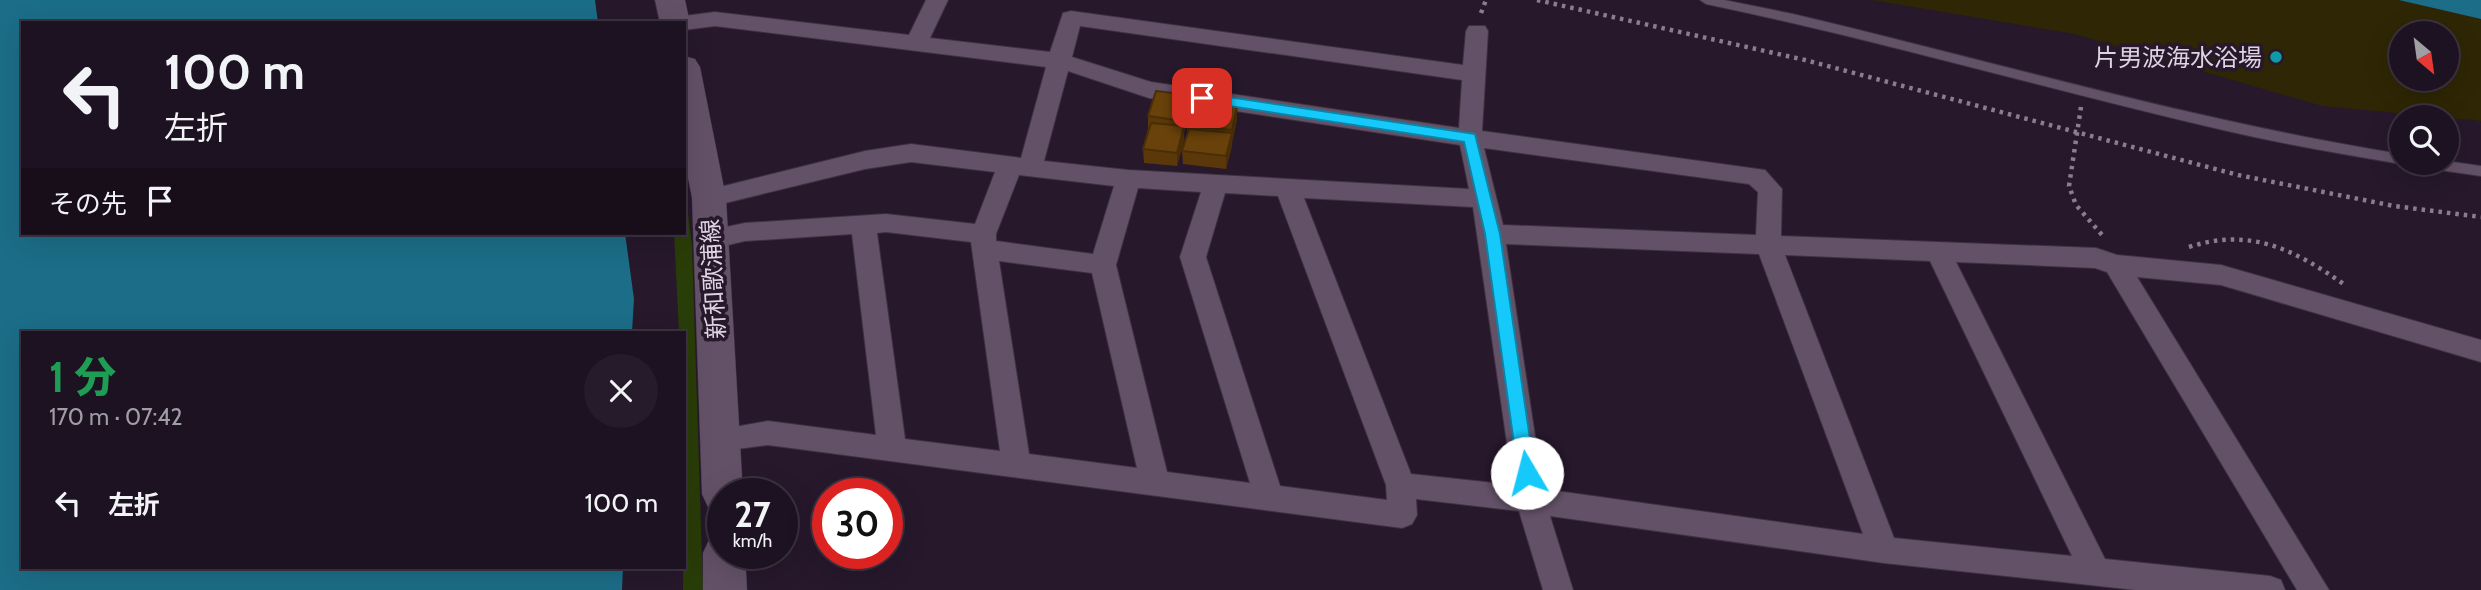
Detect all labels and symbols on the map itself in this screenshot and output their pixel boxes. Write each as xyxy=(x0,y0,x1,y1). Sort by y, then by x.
north arrow xyxy=(2389,21,2459,91)
place label: 片男波海水浴場 xyxy=(2094,43,2262,72)
marker: 片男波海水浴場 xyxy=(2268,49,2284,65)
pin xyxy=(1172,68,1232,128)
street label: 新和歌浦線 xyxy=(695,218,731,340)
position arrow xyxy=(1490,436,1564,510)
speed limit sign: 30 xyxy=(812,478,903,569)

